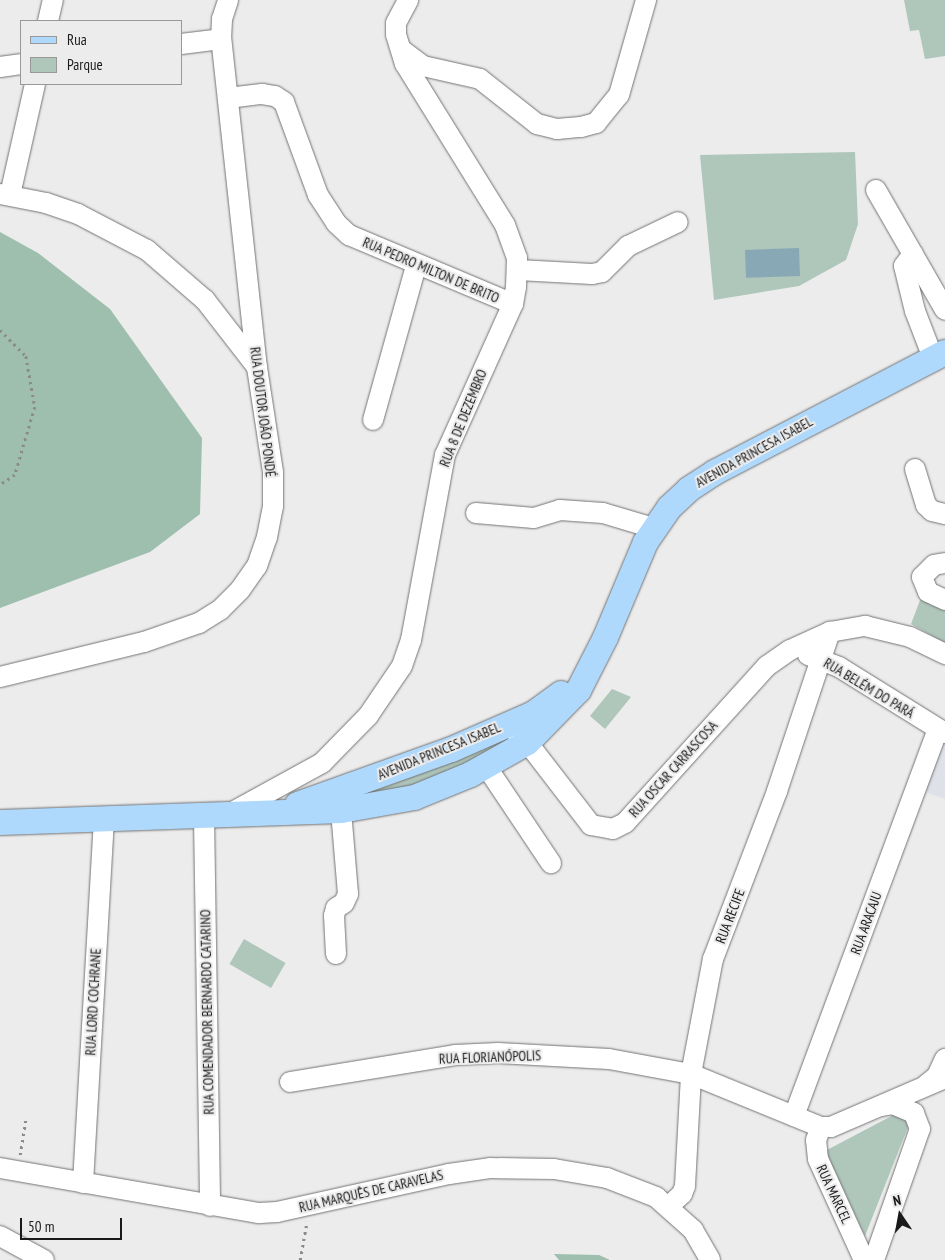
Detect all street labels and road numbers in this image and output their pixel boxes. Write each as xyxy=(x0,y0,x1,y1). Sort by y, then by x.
street label: RUA PEDRO MILTON DE BRITO xyxy=(360,234,502,306)
street label: RUA DOUTOR JOÃO PONDÉ xyxy=(247,346,279,478)
street label: RUA 8 DE DEZEMBRO xyxy=(436,367,490,469)
street label: AVENIDA PRINCESA ISABEL xyxy=(692,413,816,491)
street label: RUA BELÉM DO PARÁ xyxy=(820,654,918,722)
street label: RUA OSCAR CARRASCOSA xyxy=(625,717,721,821)
street label: AVENIDA PRINCESA ISABEL xyxy=(375,718,503,784)
street label: RUA RECIFE xyxy=(712,886,748,946)
street label: RUA ARACAJU xyxy=(847,889,885,957)
street label: RUA COMENDADOR BERNARDO CATARINO xyxy=(197,909,217,1115)
street label: RUA LORD COCHRANE xyxy=(82,948,104,1056)
street label: RUA FLORIANÓPOLIS xyxy=(438,1047,542,1067)
street label: RUA MARCEL xyxy=(813,1162,855,1226)
street label: RUA MARQUÊS DE CARAVELAS xyxy=(297,1166,445,1216)

